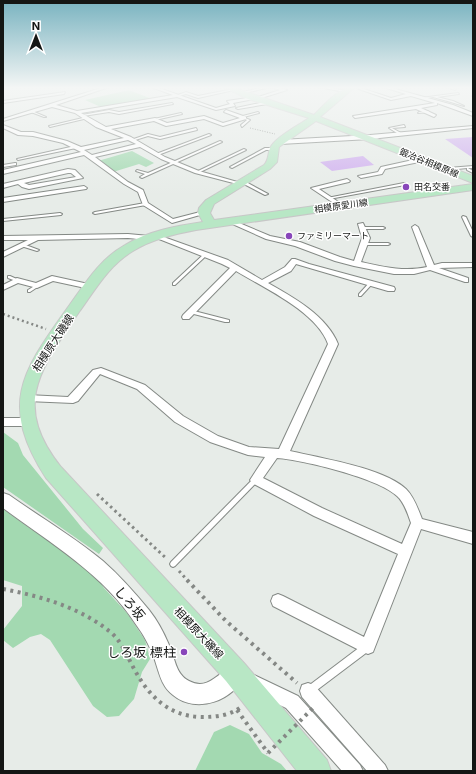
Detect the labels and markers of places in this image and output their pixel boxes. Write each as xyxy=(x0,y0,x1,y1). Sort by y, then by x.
place label: 田名交番 xyxy=(414,181,450,192)
marker: 田名交番 xyxy=(401,182,411,192)
place label: ファミリーマート xyxy=(297,230,369,241)
marker: ファミリーマート xyxy=(284,231,294,241)
place label: しろ坂 標柱 xyxy=(107,644,176,660)
marker: しろ坂 標柱 xyxy=(179,647,189,657)

